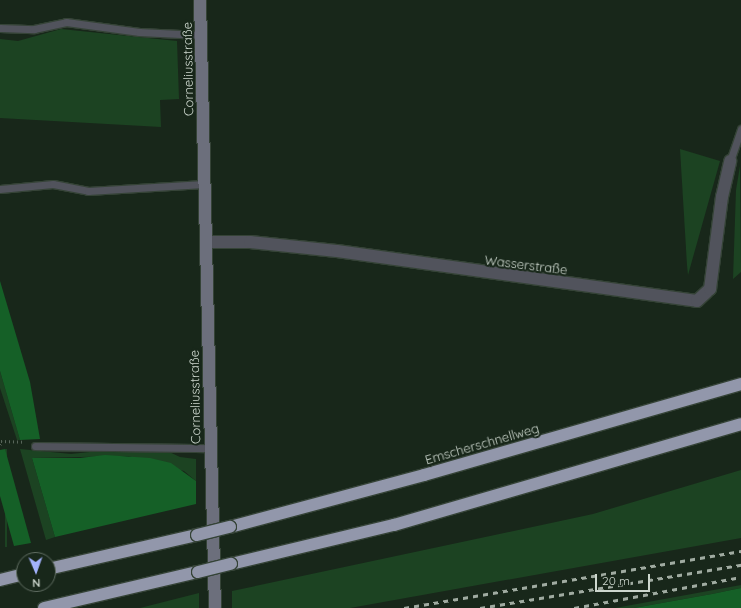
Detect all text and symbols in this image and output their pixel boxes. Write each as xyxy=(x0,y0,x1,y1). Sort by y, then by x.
street label: Corneliusstraße xyxy=(179,22,197,116)
street label: Wasserstraße xyxy=(484,252,568,278)
street label: Corneliusstraße xyxy=(186,350,204,444)
street label: Emscherschnellweg xyxy=(423,420,541,468)
north arrow xyxy=(16,552,56,592)
scale bar xyxy=(597,566,652,592)
text: 20 m xyxy=(602,573,630,588)
text: N xyxy=(32,576,41,590)

